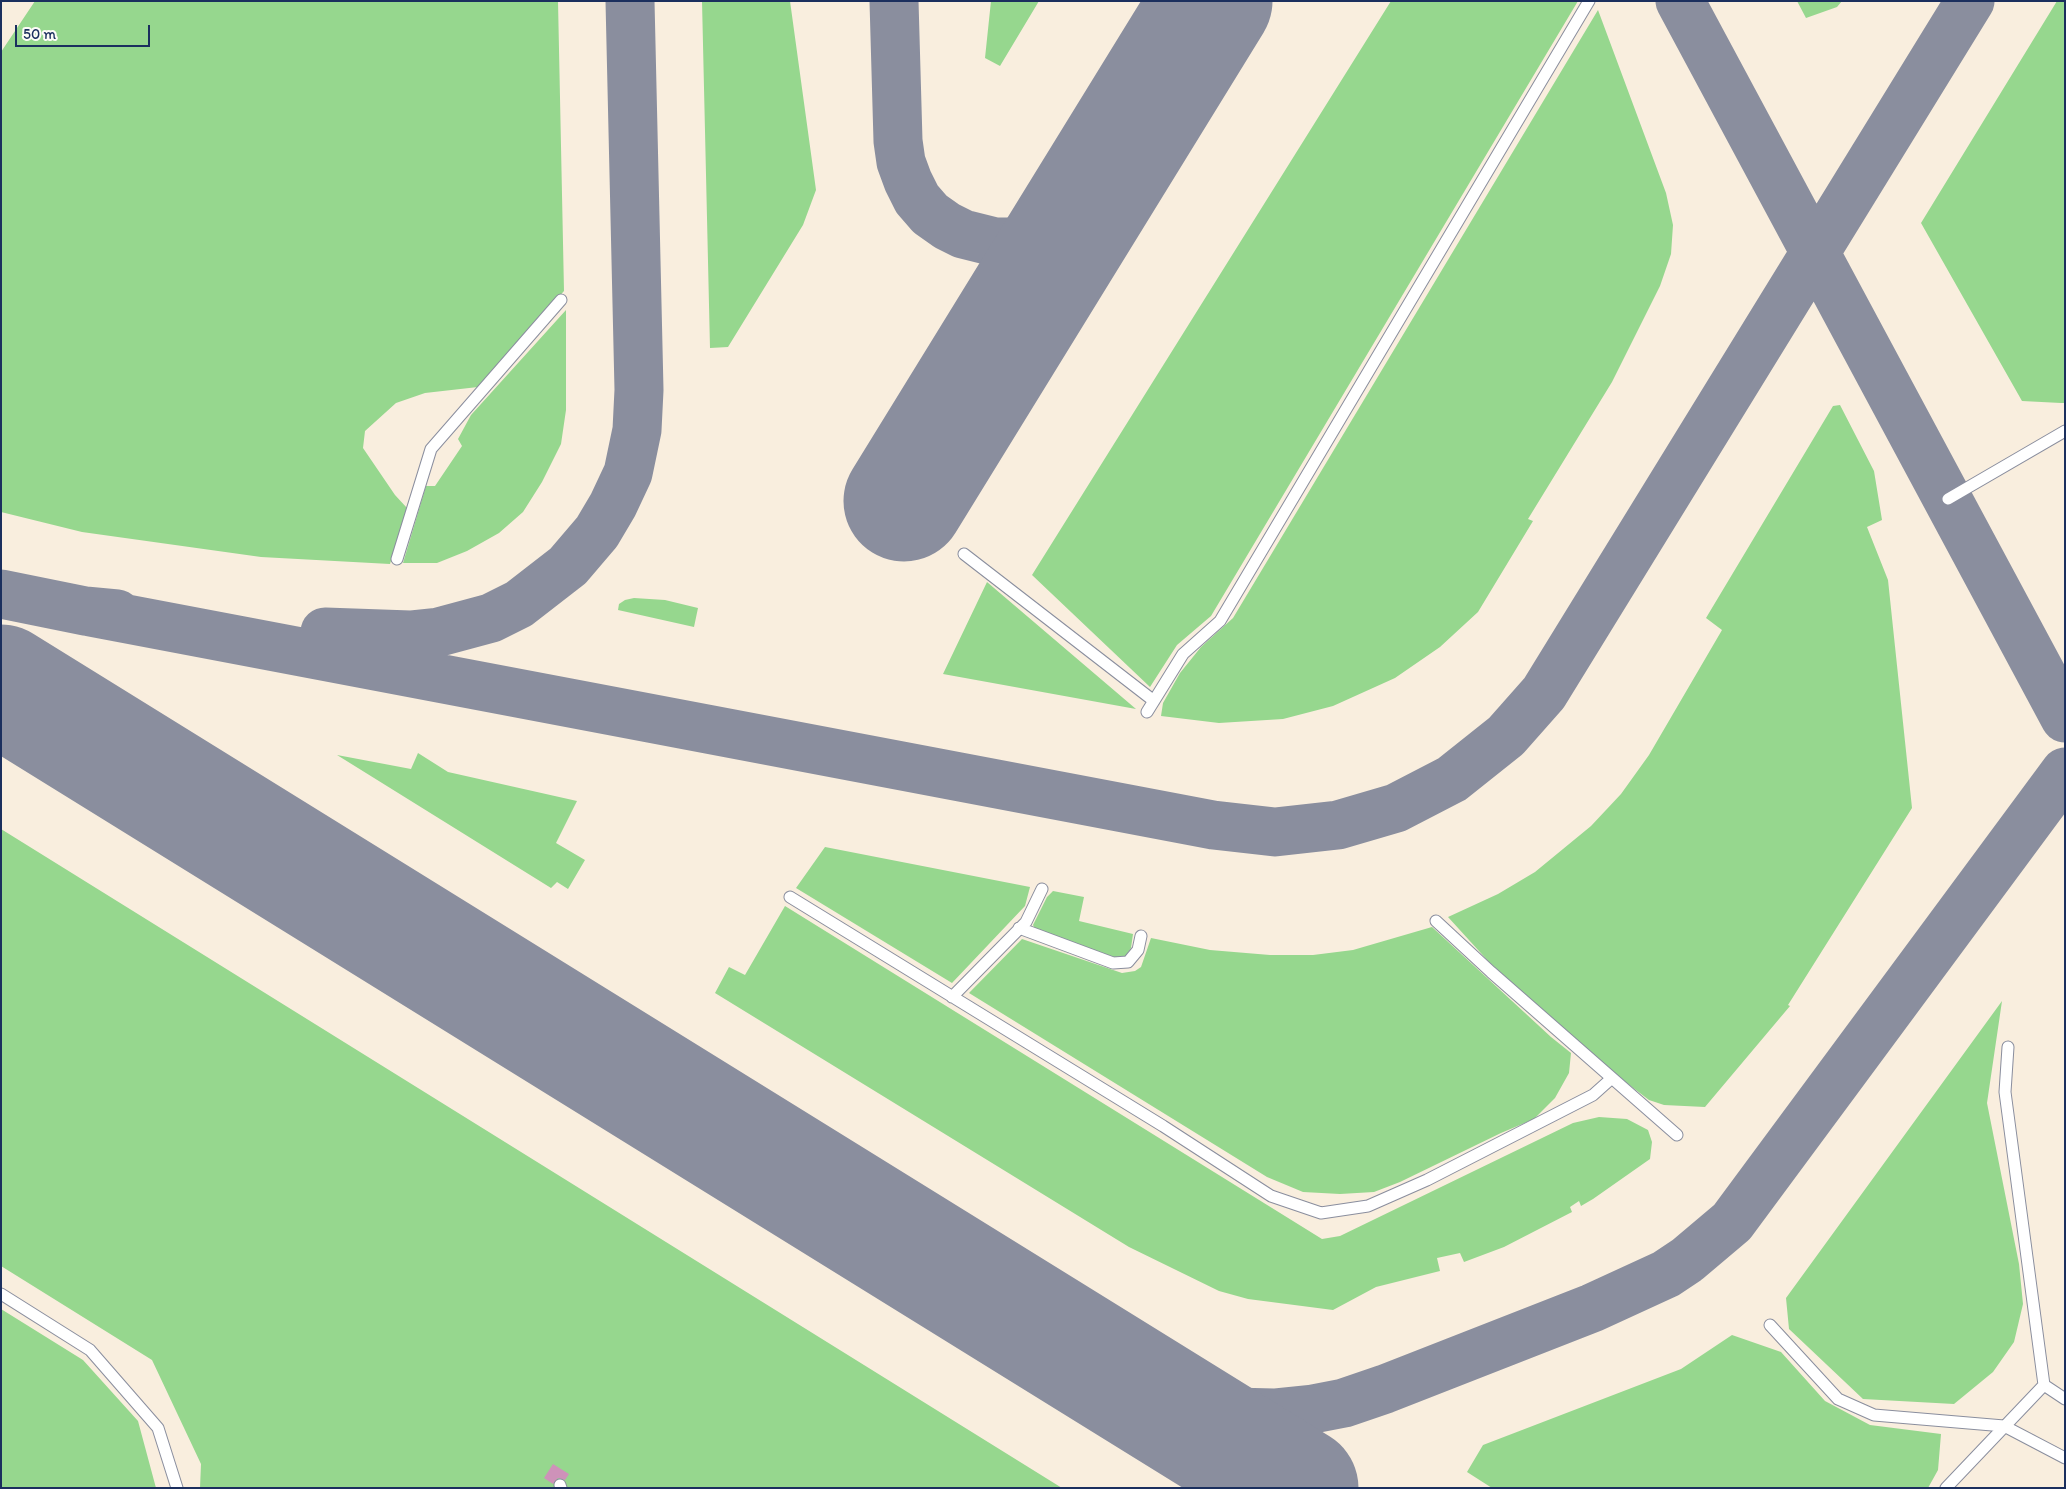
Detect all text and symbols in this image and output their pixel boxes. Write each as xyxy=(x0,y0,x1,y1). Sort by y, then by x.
scale bar xyxy=(18,15,152,47)
text: 50 m xyxy=(23,25,56,43)

